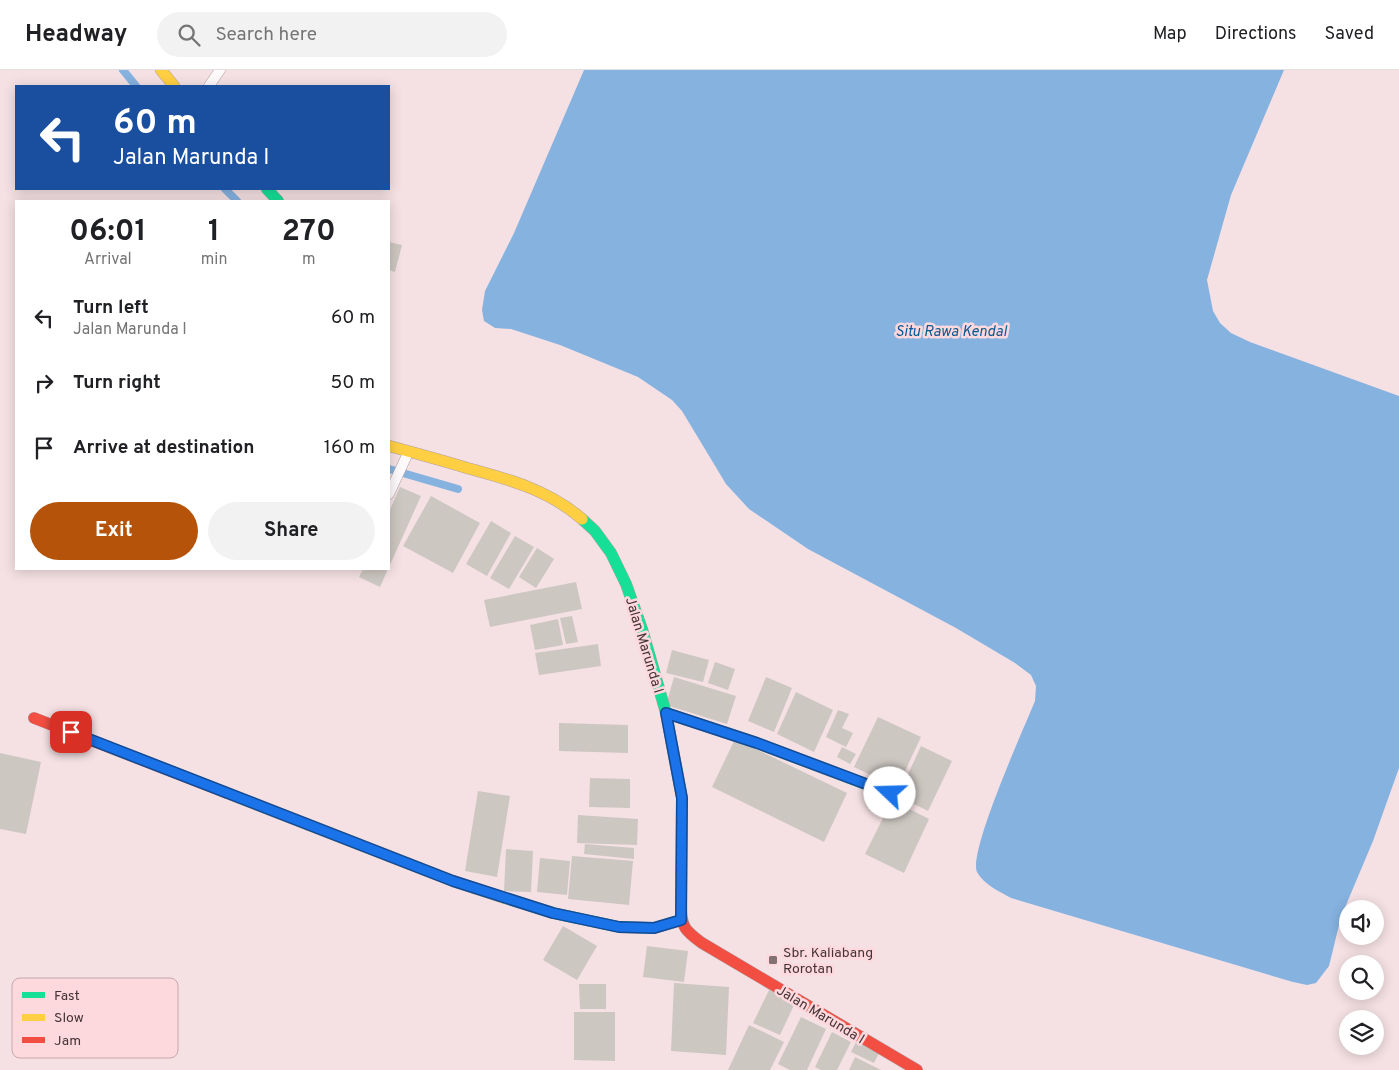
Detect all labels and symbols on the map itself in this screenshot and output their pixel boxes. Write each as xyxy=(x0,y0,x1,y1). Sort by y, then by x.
water label: Situ Rawa Kendal xyxy=(895,323,1008,342)
street label: Jalan Marunda I xyxy=(621,595,666,696)
pin xyxy=(50,711,92,753)
position arrow xyxy=(863,766,915,818)
place label: Sbr. Kaliabang Rorotan xyxy=(783,945,873,978)
marker: Sbr. Kaliabang Rorotan xyxy=(767,954,779,966)
legend xyxy=(12,978,178,1058)
street label: Jalan Marunda I xyxy=(773,982,867,1048)
text: Fast xyxy=(54,988,80,1005)
text: Slow xyxy=(54,1010,84,1027)
text: Jam xyxy=(54,1033,81,1050)

